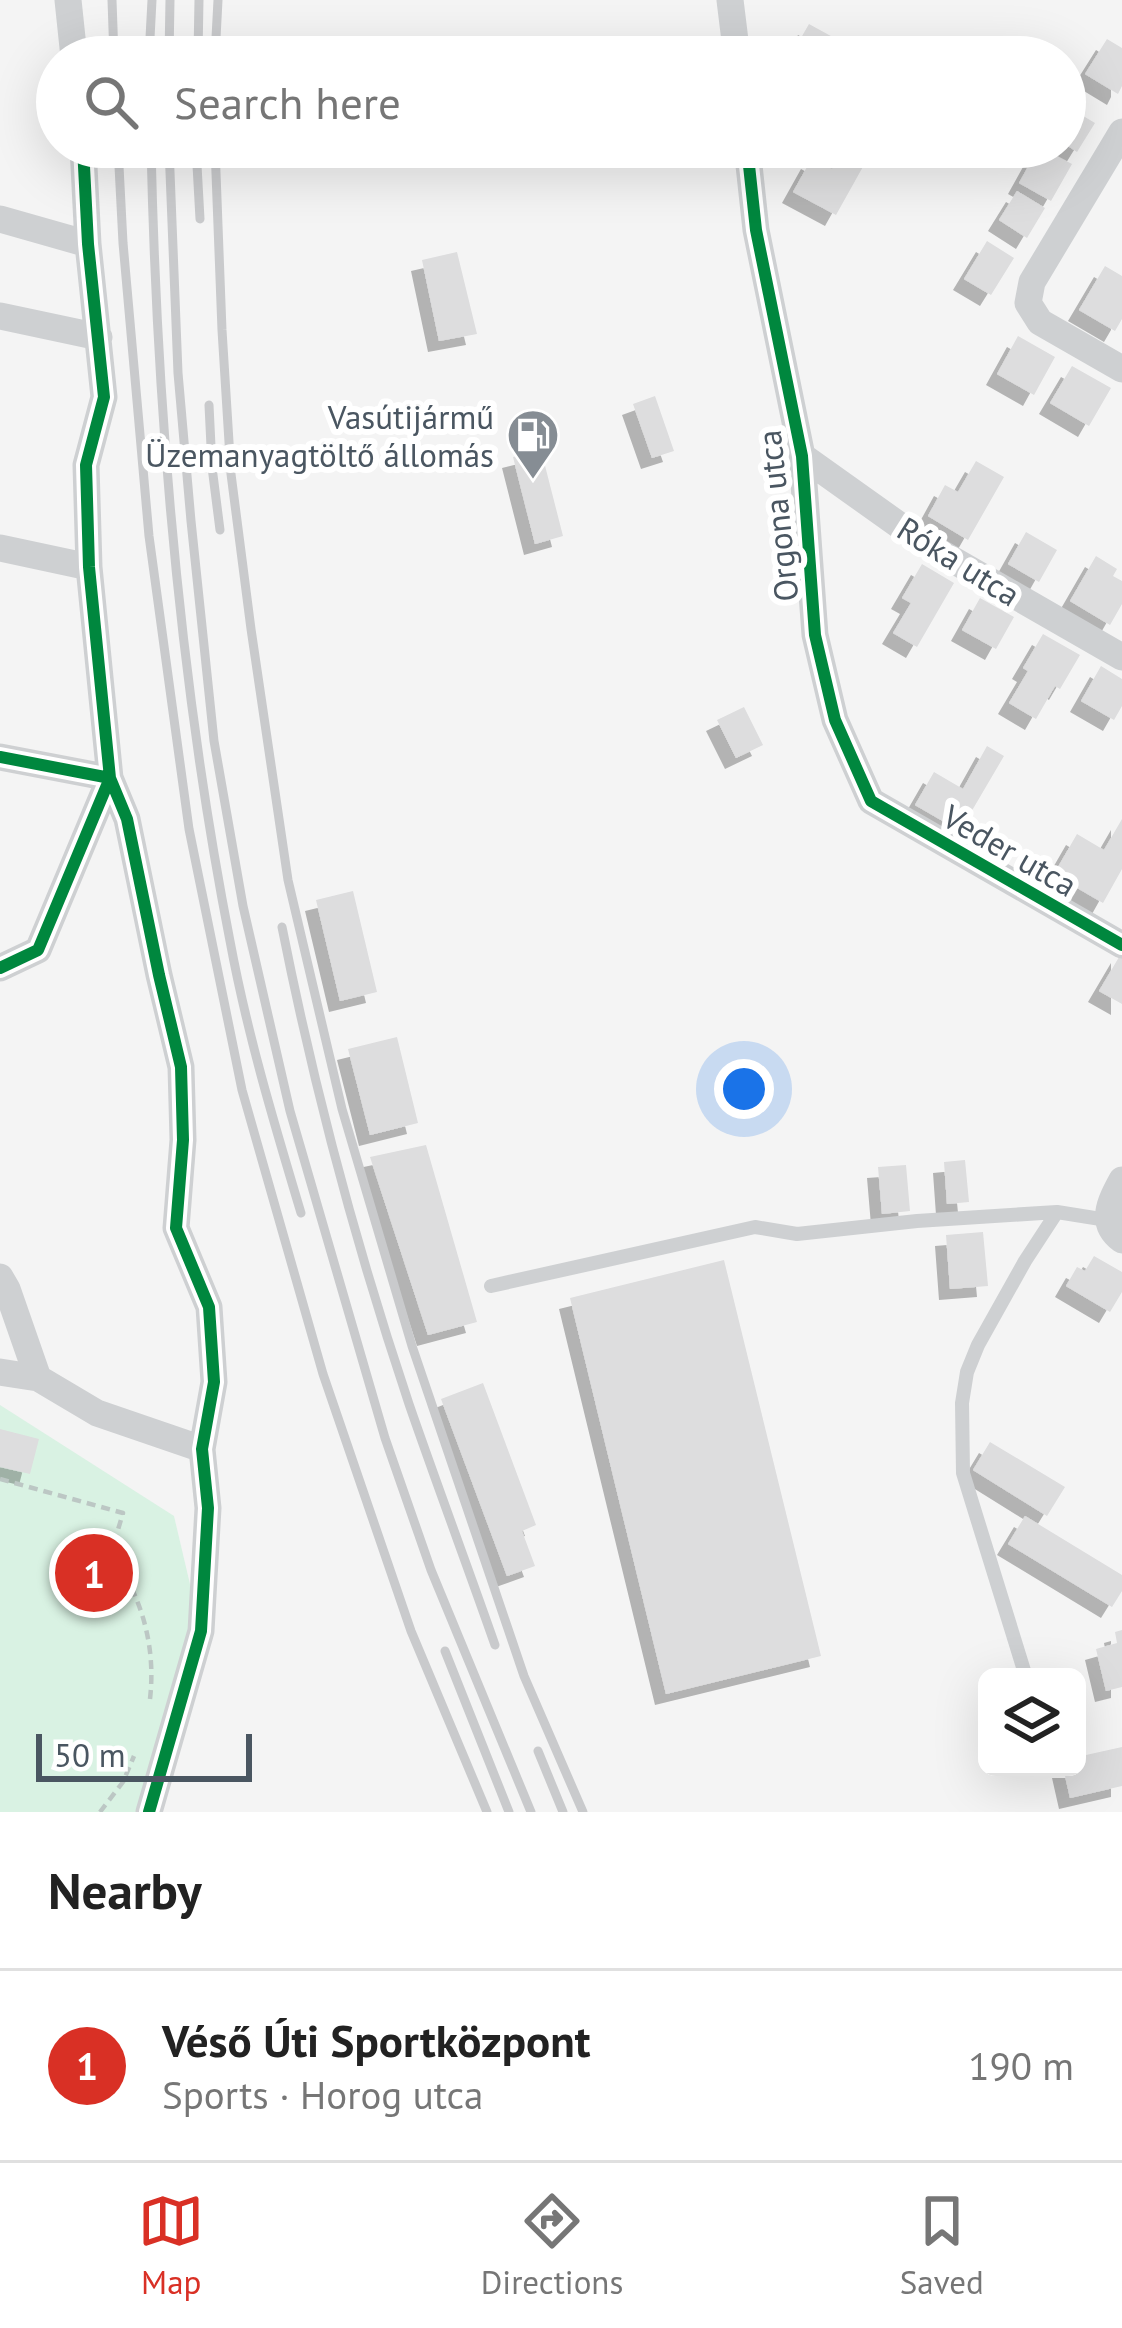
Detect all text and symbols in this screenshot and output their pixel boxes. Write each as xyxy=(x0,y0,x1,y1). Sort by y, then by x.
search box xyxy=(36,36,1086,168)
icon: search xyxy=(78,69,144,135)
text: Search here xyxy=(174,73,401,131)
place label: Vasútijármű Üzemanyagtöltő állomás xyxy=(145,395,494,476)
fuel station icon: Vasútijármű Üzemanyagtöltő állomás xyxy=(505,407,561,481)
street label: Orgona utca xyxy=(747,428,807,604)
street label: Róka utca xyxy=(890,507,1028,615)
street label: Veder utca xyxy=(934,794,1085,906)
your location xyxy=(714,1059,774,1119)
pin: 1 xyxy=(55,1528,133,1618)
map controls xyxy=(978,1668,1086,1776)
button: layers xyxy=(978,1668,1086,1776)
scale bar xyxy=(36,1728,252,1781)
text: 50 m xyxy=(54,1733,126,1776)
text: Nearby xyxy=(48,1857,202,1923)
text: Véső Úti Sportközpont xyxy=(162,2011,590,2069)
text: 1 xyxy=(76,2040,98,2091)
text: 190 m xyxy=(968,2040,1074,2091)
text: Sports · Horog utca xyxy=(162,2069,483,2120)
tab: Map xyxy=(138,2188,204,2303)
tab: Directions xyxy=(481,2188,623,2303)
tab: Saved xyxy=(900,2188,984,2303)

